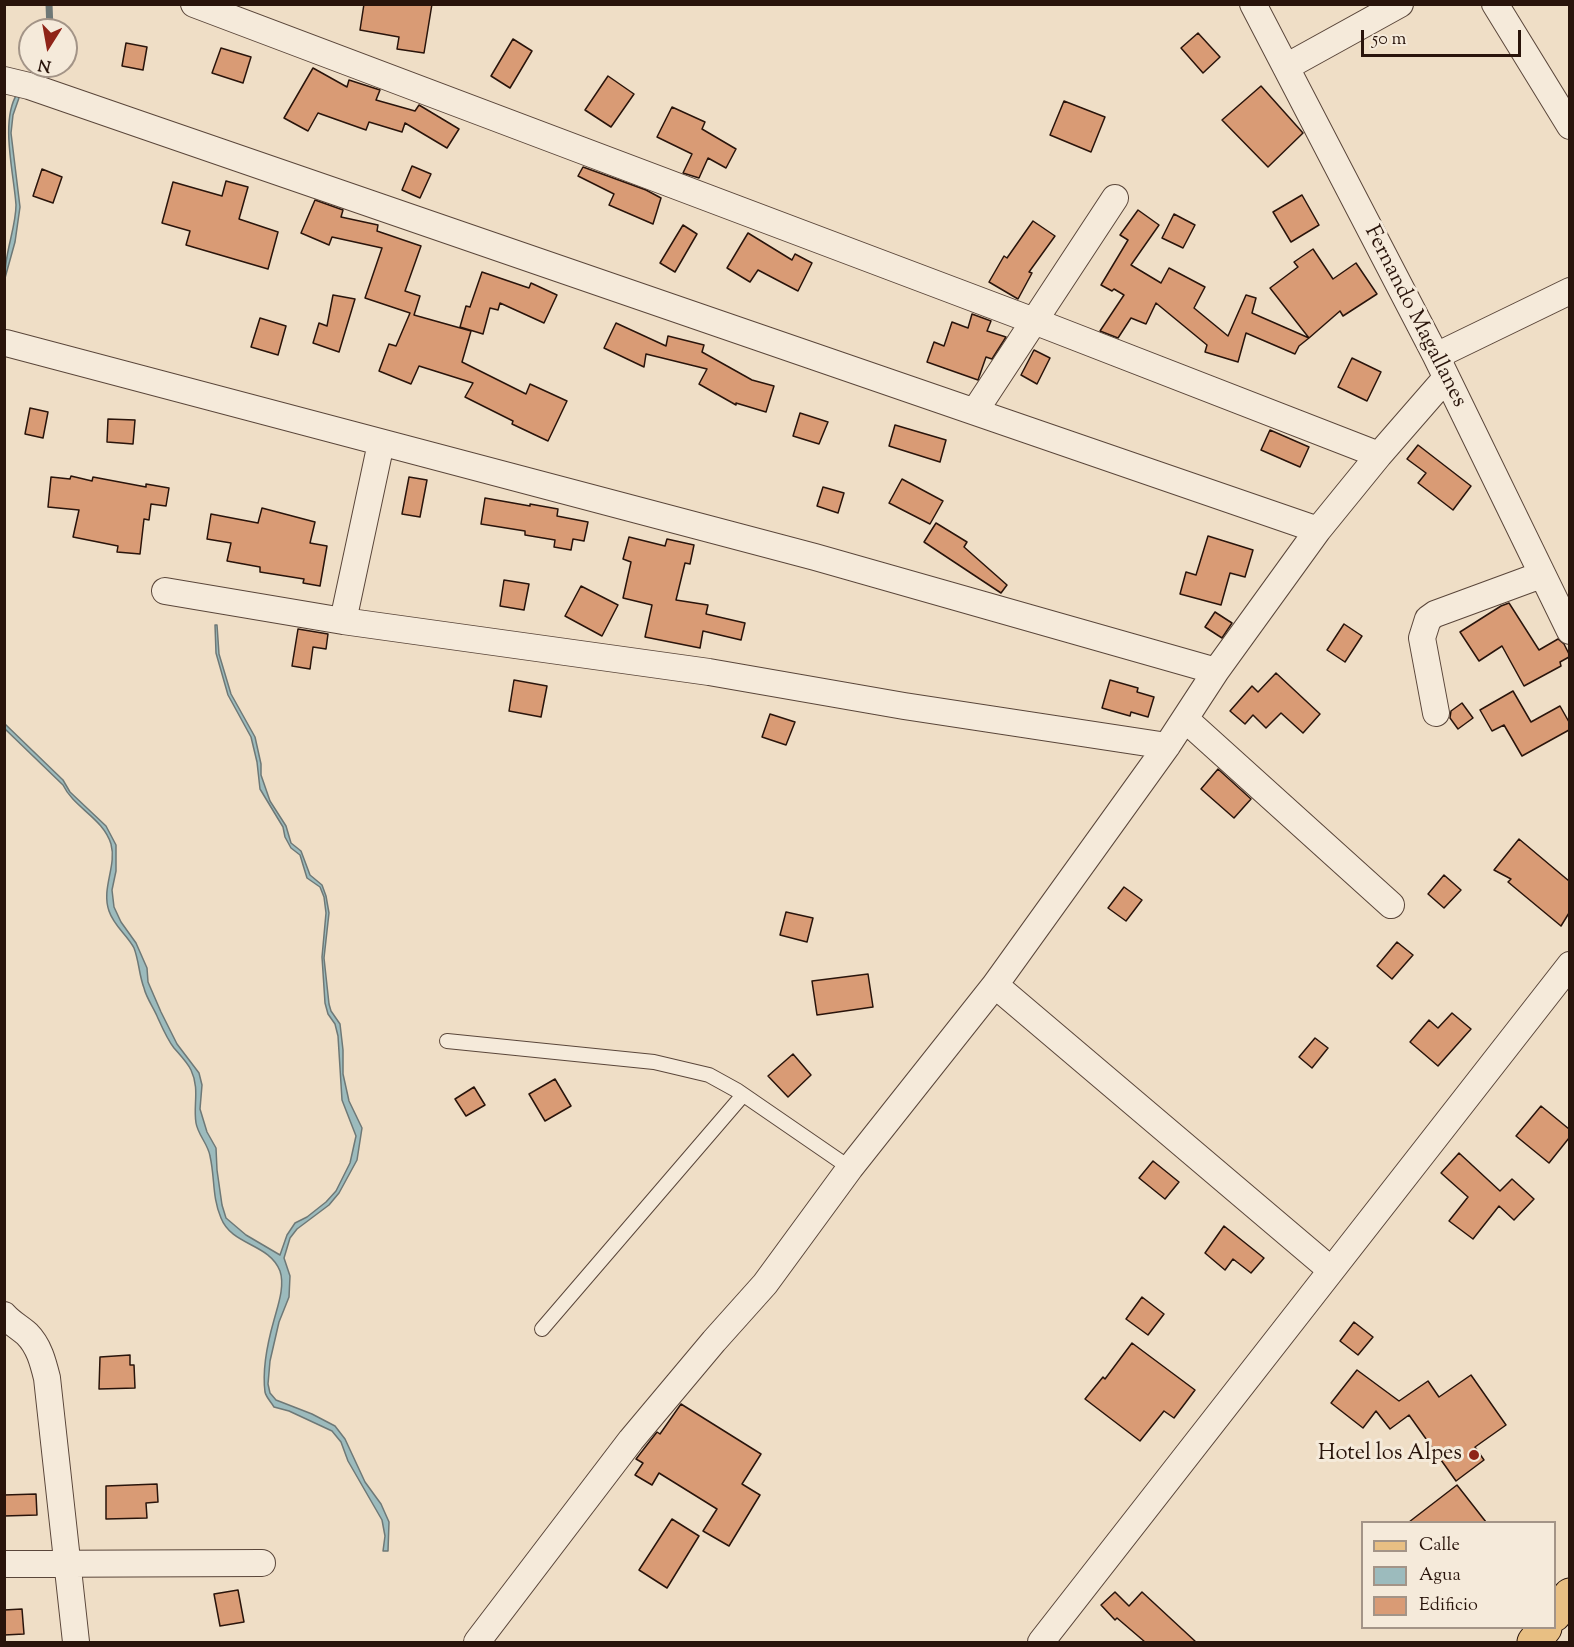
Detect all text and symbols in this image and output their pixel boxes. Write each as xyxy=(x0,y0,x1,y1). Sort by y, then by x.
north arrow xyxy=(18,18,78,78)
scale bar xyxy=(1364,18,1524,56)
text: 50 m xyxy=(1372,27,1406,53)
text: N xyxy=(36,52,53,77)
street label: Fernando Magallanes xyxy=(1357,222,1471,412)
place label: Hotel los Alpes xyxy=(1318,1442,1462,1468)
marker: Hotel los Alpes xyxy=(1467,1448,1481,1462)
legend xyxy=(1361,1521,1556,1629)
text: Calle xyxy=(1419,1533,1460,1559)
text: Agua xyxy=(1419,1563,1461,1589)
text: Edificio xyxy=(1419,1593,1478,1619)

